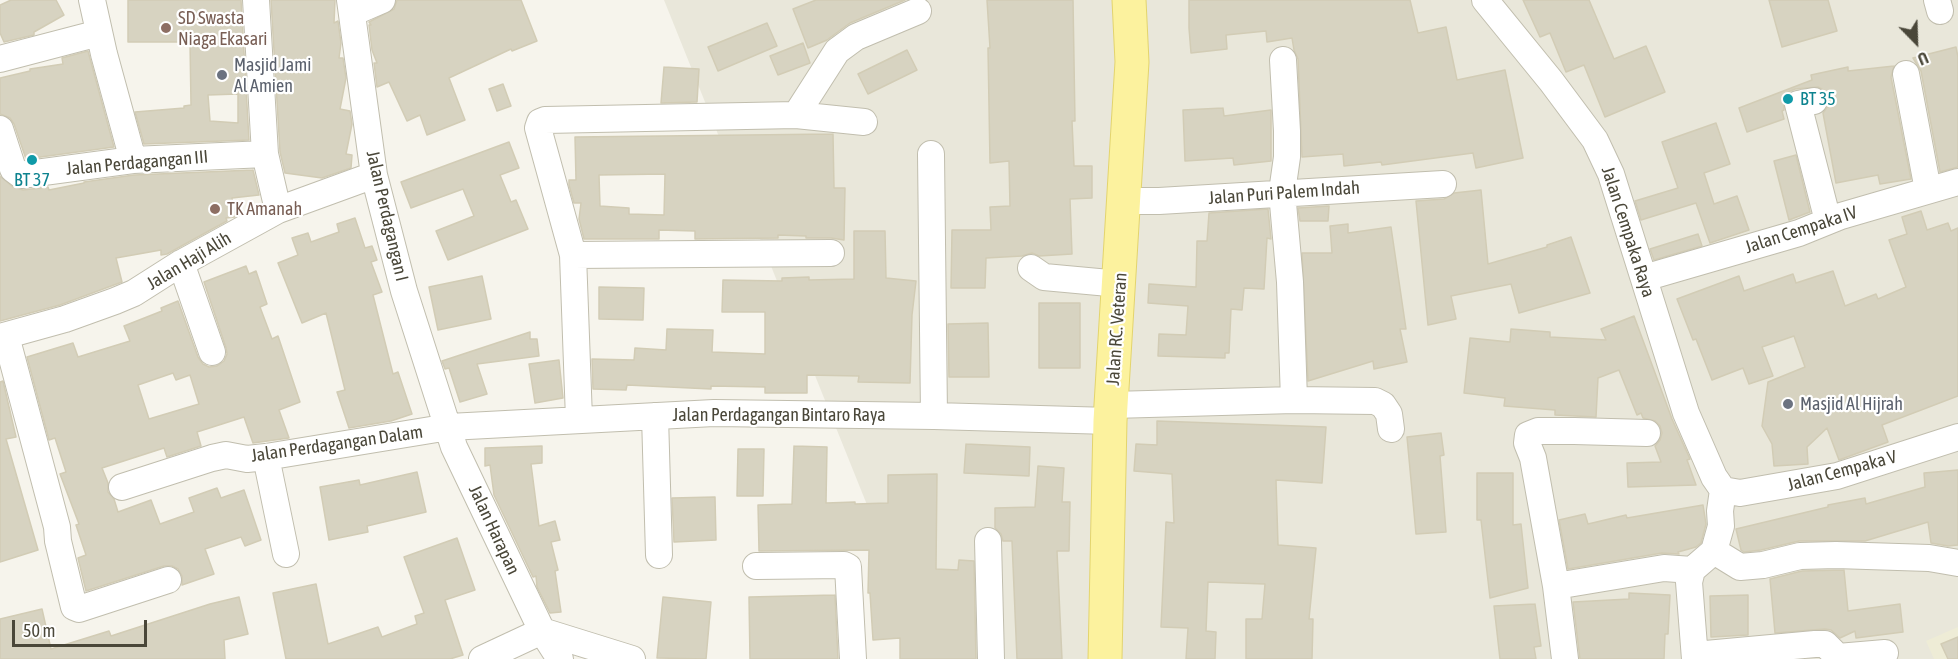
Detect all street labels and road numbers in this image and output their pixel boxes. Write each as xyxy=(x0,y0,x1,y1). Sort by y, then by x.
street label: Jalan Perdagangan III xyxy=(65,146,209,180)
street label: Jalan Perdagangan I xyxy=(361,149,413,283)
street label: Jalan Cempaka Raya xyxy=(1597,164,1659,300)
street label: Jalan Puri Palem Indah xyxy=(1207,177,1361,209)
street label: Jalan Cempaka IV xyxy=(1742,202,1860,258)
street label: Jalan Haji Alih xyxy=(143,227,235,295)
street label: Jalan RC. Veteran xyxy=(1102,272,1132,386)
street label: Jalan Perdagangan Bintaro Raya xyxy=(672,404,886,426)
street label: Jalan Perdagangan Dalam xyxy=(250,421,424,467)
street label: Jalan Cempaka V xyxy=(1785,446,1899,496)
street label: Jalan Harapan xyxy=(464,482,524,578)

